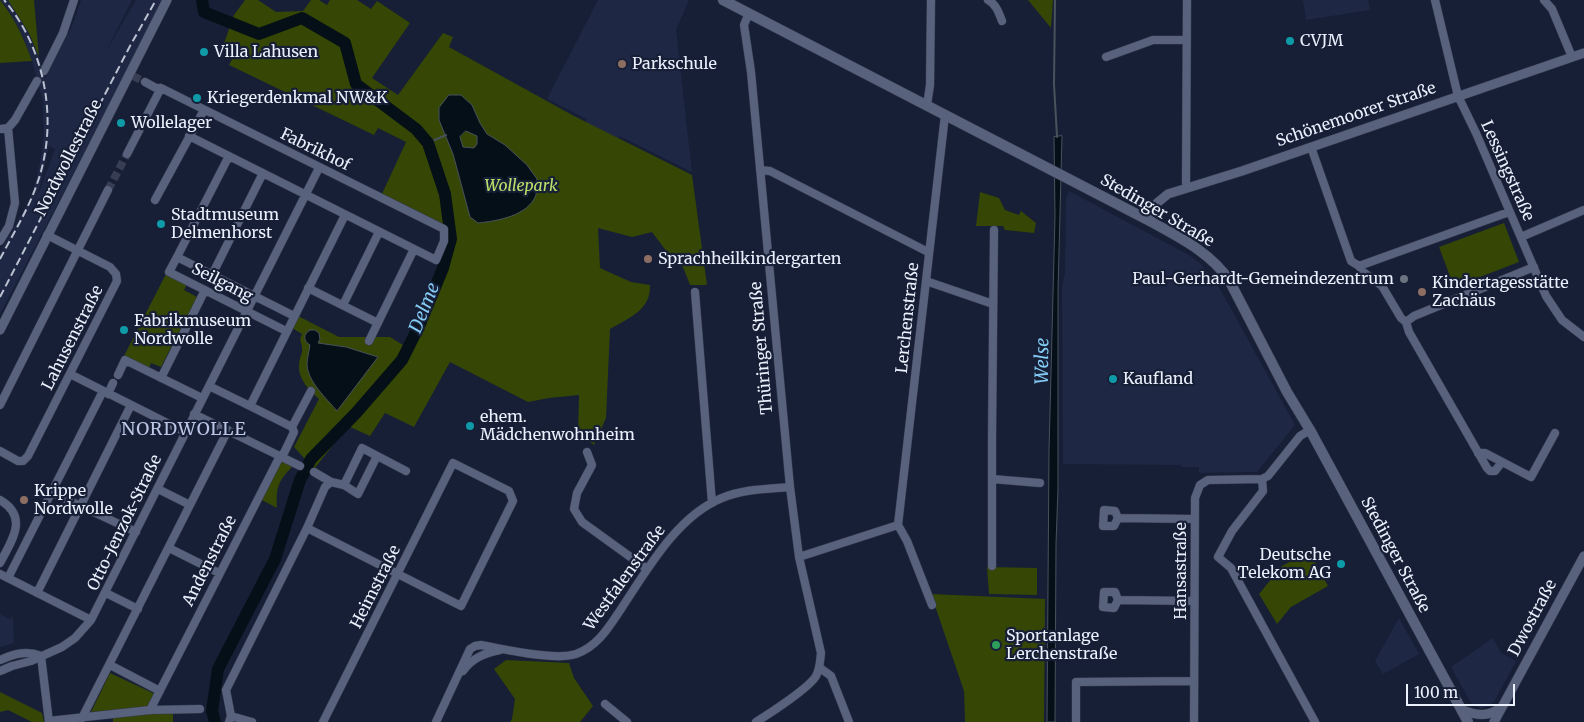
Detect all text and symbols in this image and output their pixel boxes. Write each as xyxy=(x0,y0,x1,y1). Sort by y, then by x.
place label: CVJM xyxy=(1300,31,1343,51)
marker: CVJM xyxy=(1284,35,1296,47)
place label: Villa Lahusen xyxy=(214,42,318,62)
marker: Villa Lahusen xyxy=(198,46,210,58)
place label: Parkschule xyxy=(632,54,717,74)
marker: Parkschule xyxy=(616,58,628,70)
street label: Schönemoorer Straße xyxy=(1274,79,1438,151)
place label: Kriegerdenkmal NW&K xyxy=(207,88,388,108)
marker: Kriegerdenkmal NW&K xyxy=(191,92,203,104)
street label: Nordwollestraße xyxy=(31,97,107,219)
place label: Wollelager xyxy=(131,113,212,133)
marker: Wollelager xyxy=(115,117,127,129)
street label: Lessingstraße xyxy=(1476,118,1538,224)
street label: Fabrikhof xyxy=(277,125,353,175)
street label: Stedinger Straße xyxy=(1097,171,1217,251)
park label: Wollepark xyxy=(484,176,558,196)
place label: Stadtmuseum Delmenhorst xyxy=(171,205,279,243)
marker: Stadtmuseum Delmenhorst xyxy=(155,218,167,230)
place label: Sprachheilkindergarten xyxy=(658,249,841,269)
marker: Sprachheilkindergarten xyxy=(642,253,654,265)
street label: Seilgang xyxy=(188,259,256,307)
street label: Lerchenstraße xyxy=(893,262,923,374)
place label: Paul-Gerhardt-Gemeindezentrum xyxy=(1132,269,1394,289)
marker: Paul-Gerhardt-Gemeindezentrum xyxy=(1398,273,1410,285)
place label: Kindertagesstätte Zachäus xyxy=(1432,273,1569,311)
water label: Delme xyxy=(405,280,445,336)
street label: Thüringer Straße xyxy=(747,281,777,415)
street label: Lahusenstraße xyxy=(38,282,108,394)
marker: Kindertagesstätte Zachäus xyxy=(1416,286,1428,298)
place label: Fabrikmuseum Nordwolle xyxy=(134,311,251,349)
marker: Fabrikmuseum Nordwolle xyxy=(118,324,130,336)
water label: Welse xyxy=(1032,337,1054,385)
place label: Kaufland xyxy=(1123,369,1193,389)
marker: Kaufland xyxy=(1107,373,1119,385)
place label: ehem. Mädchenwohnheim xyxy=(480,407,635,445)
district label: NORDWOLLE xyxy=(120,419,248,441)
marker: ehem. Mädchenwohnheim xyxy=(464,420,476,432)
street label: Otto-Jenzok-Straße xyxy=(84,452,166,594)
place label: Krippe Nordwolle xyxy=(34,481,113,519)
marker: Krippe Nordwolle xyxy=(18,494,30,506)
street label: Stedinger Straße xyxy=(1356,494,1434,616)
street label: Andenstraße xyxy=(179,512,241,610)
street label: Westfalenstraße xyxy=(580,522,670,634)
street label: Hansastraße xyxy=(1171,522,1191,620)
street label: Heimstraße xyxy=(347,542,405,632)
place label: Deutsche Telekom AG xyxy=(1237,545,1331,583)
marker: Deutsche Telekom AG xyxy=(1335,558,1347,570)
street label: Dwostraße xyxy=(1505,576,1561,660)
place label: Sportanlage Lerchenstraße xyxy=(1006,626,1117,664)
marker: Sportanlage Lerchenstraße xyxy=(990,639,1002,651)
scale bar xyxy=(1409,674,1518,706)
text: 100 m xyxy=(1414,683,1458,702)

